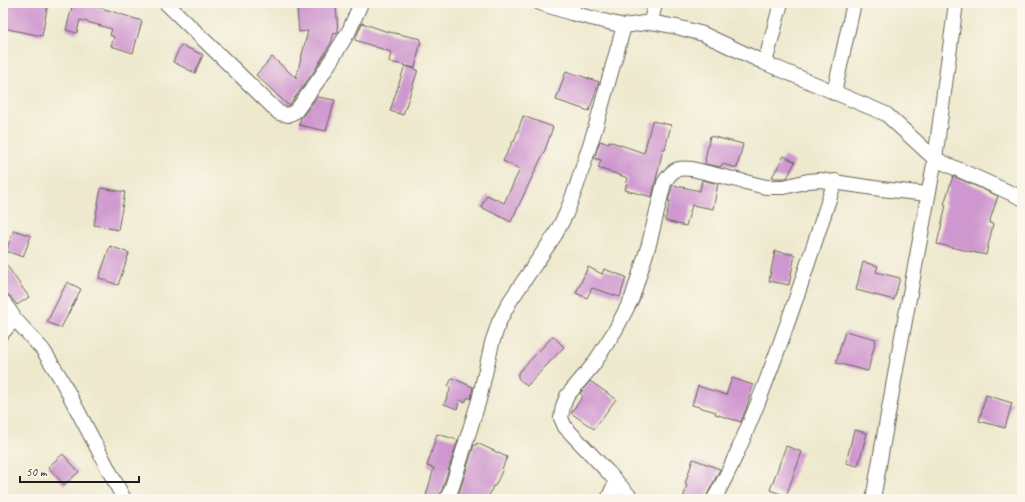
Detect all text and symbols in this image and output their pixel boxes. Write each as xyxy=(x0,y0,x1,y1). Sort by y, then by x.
scale bar xyxy=(20,458,139,484)
text: 50 m xyxy=(26,464,48,480)

